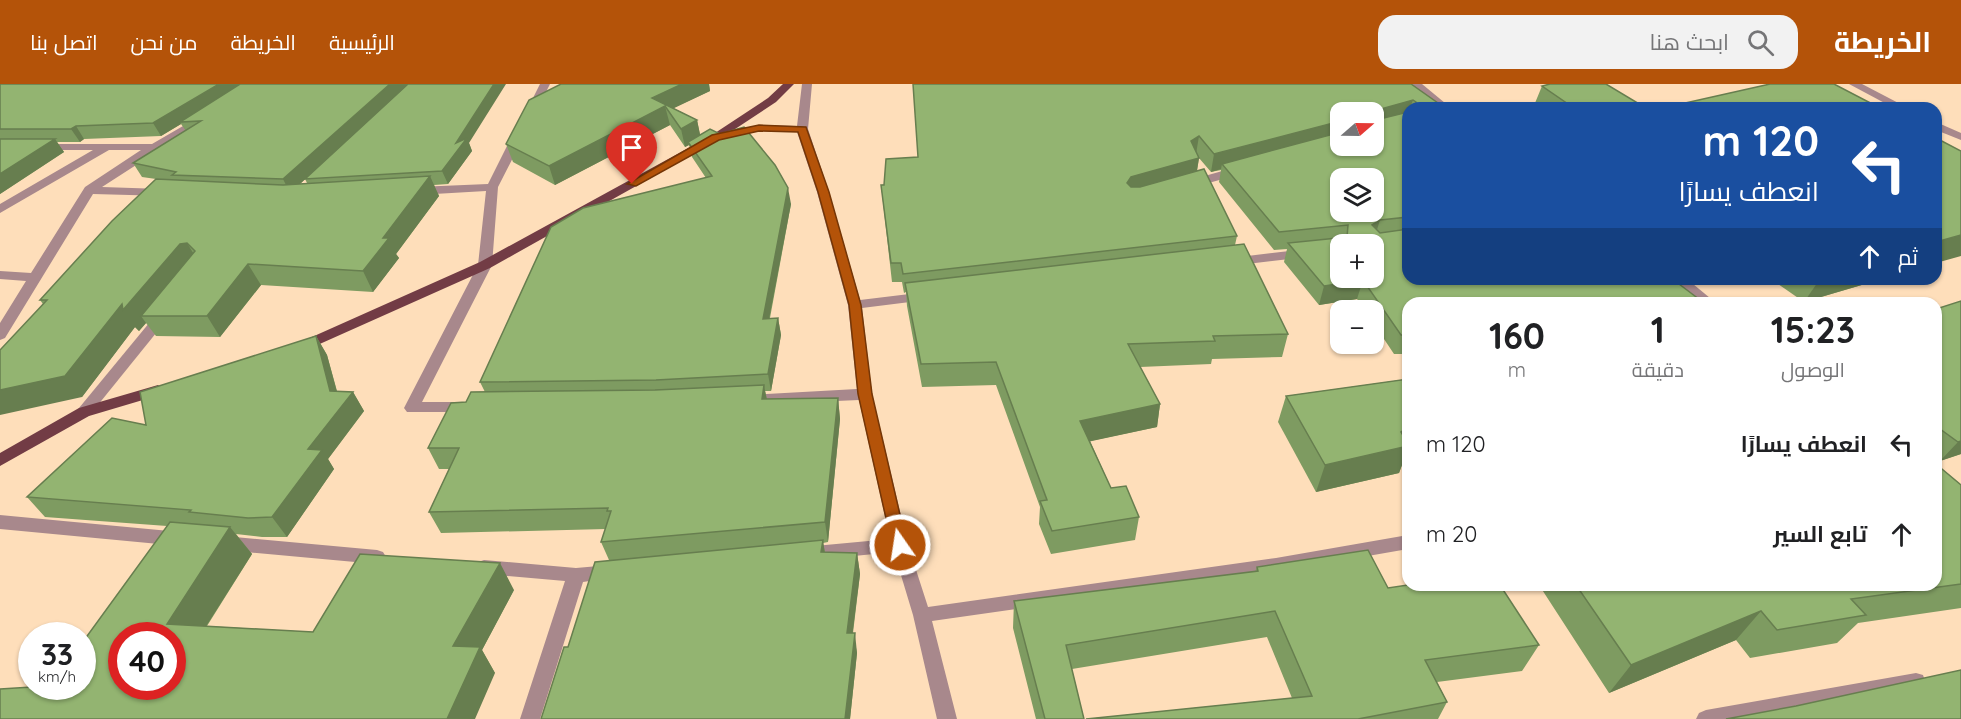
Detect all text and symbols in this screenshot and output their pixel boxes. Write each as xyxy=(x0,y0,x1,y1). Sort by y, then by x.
search box xyxy=(1378,15,1798,69)
text: الخريطة xyxy=(1834,24,1931,59)
icon: search xyxy=(1744,26,1777,59)
text: ابحث هنا xyxy=(1649,28,1729,56)
text: اتصل بنا xyxy=(30,29,98,55)
text: من نحن xyxy=(131,29,197,55)
text: الخريطة xyxy=(230,29,296,55)
text: الرئيسية xyxy=(329,29,395,55)
north arrow xyxy=(1330,102,1384,156)
map controls xyxy=(1330,102,1384,354)
text: 120 m xyxy=(1702,114,1819,167)
pin xyxy=(606,122,657,184)
icon: left xyxy=(1840,126,1918,204)
icon: arrive xyxy=(615,131,648,164)
button: layers xyxy=(1330,168,1384,222)
text: انعطف يسارًا xyxy=(1679,174,1819,208)
button: + xyxy=(1330,234,1384,288)
icon: ahead xyxy=(1853,240,1886,273)
text: ثم xyxy=(1898,243,1918,271)
button: − xyxy=(1330,300,1384,354)
text: 1 xyxy=(1651,307,1665,352)
text: 15:23 xyxy=(1771,307,1855,352)
text: 160 xyxy=(1489,313,1545,358)
text: m xyxy=(1508,357,1526,382)
text: دقيقة xyxy=(1632,357,1684,382)
text: الوصول xyxy=(1781,357,1845,382)
icon: left xyxy=(1885,428,1918,461)
text: 120 m xyxy=(1426,430,1486,458)
text: انعطف يسارًا xyxy=(1741,430,1867,458)
position arrow xyxy=(868,513,932,577)
icon: ahead xyxy=(1885,518,1918,551)
text: 20 m xyxy=(1426,520,1477,548)
text: تابع السير xyxy=(1773,520,1867,548)
speed limit sign: 40 xyxy=(108,622,186,700)
text: 33 xyxy=(41,635,73,673)
text: km/h xyxy=(38,667,76,686)

